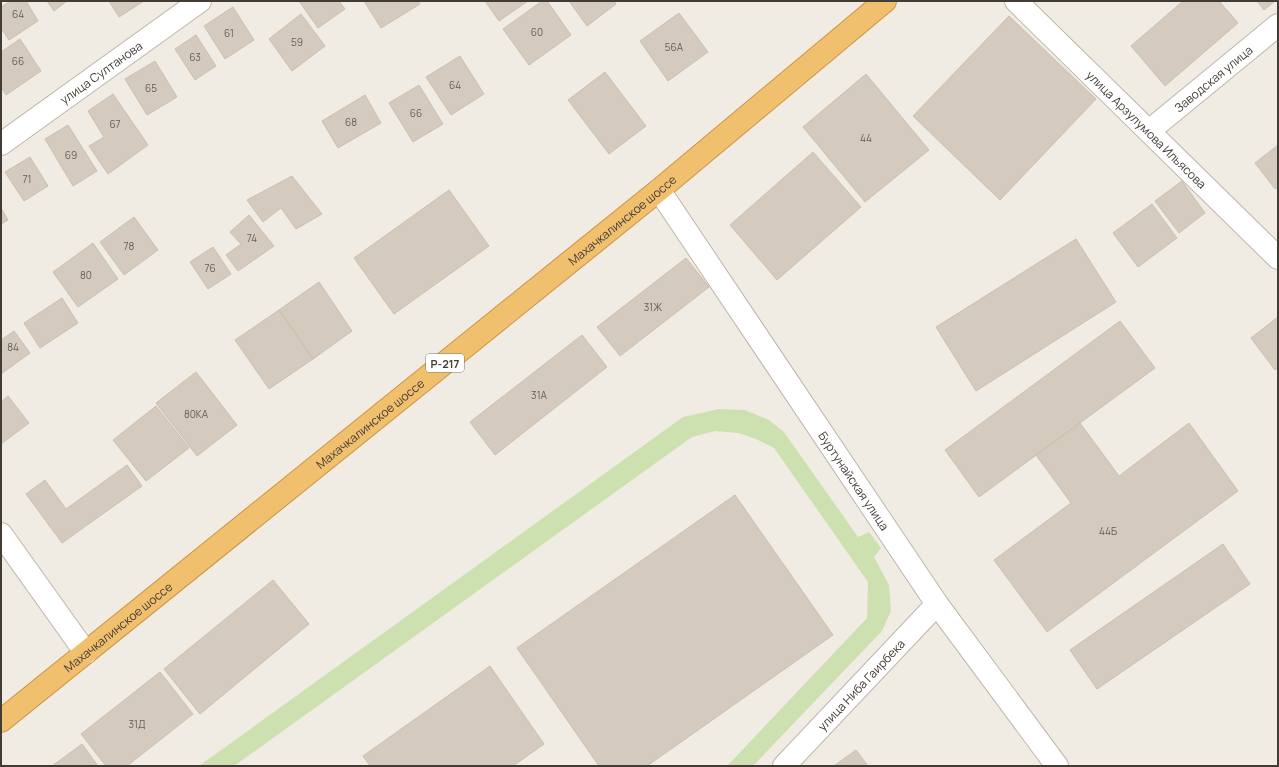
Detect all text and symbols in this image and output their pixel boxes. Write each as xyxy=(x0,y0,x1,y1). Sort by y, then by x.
house number: 64 xyxy=(12,7,24,21)
house number: 60 xyxy=(531,25,543,39)
house number: 61 xyxy=(224,26,234,40)
house number: 59 xyxy=(291,35,303,49)
street label: улица Султанова xyxy=(56,37,146,108)
house number: 56А xyxy=(665,40,684,54)
street label: Заводская улица xyxy=(1170,41,1256,116)
house number: 63 xyxy=(189,50,201,64)
house number: 66 xyxy=(12,54,24,68)
street label: улица Арзулумова Ильясова xyxy=(1083,66,1210,192)
house number: 64 xyxy=(449,78,461,92)
house number: 65 xyxy=(145,81,157,95)
house number: 66 xyxy=(410,106,422,120)
house number: 68 xyxy=(345,115,357,129)
house number: 67 xyxy=(109,117,121,131)
house number: 44 xyxy=(860,131,872,145)
house number: 69 xyxy=(65,148,77,162)
street label: Махачкалинское шоссе xyxy=(564,171,680,269)
house number: 71 xyxy=(23,172,31,186)
house number: 74 xyxy=(247,231,257,245)
house number: 78 xyxy=(124,239,135,253)
house number: 76 xyxy=(204,261,216,275)
house number: 80 xyxy=(80,268,92,282)
house number: 31Ж xyxy=(644,300,662,314)
house number: 84 xyxy=(7,340,19,354)
road number: Р-217 xyxy=(426,354,464,372)
street label: Махачкалинское шоссе xyxy=(312,374,428,472)
house number: 31А xyxy=(531,388,548,402)
house number: 80КА xyxy=(184,407,209,421)
street label: Буртунайская улица xyxy=(815,428,893,533)
house number: 44Б xyxy=(1099,524,1117,538)
street label: Махачкалинское шоссе xyxy=(60,578,176,676)
street label: улица Ниба Гаирбека xyxy=(813,635,908,734)
house number: 31Д xyxy=(129,717,145,731)

